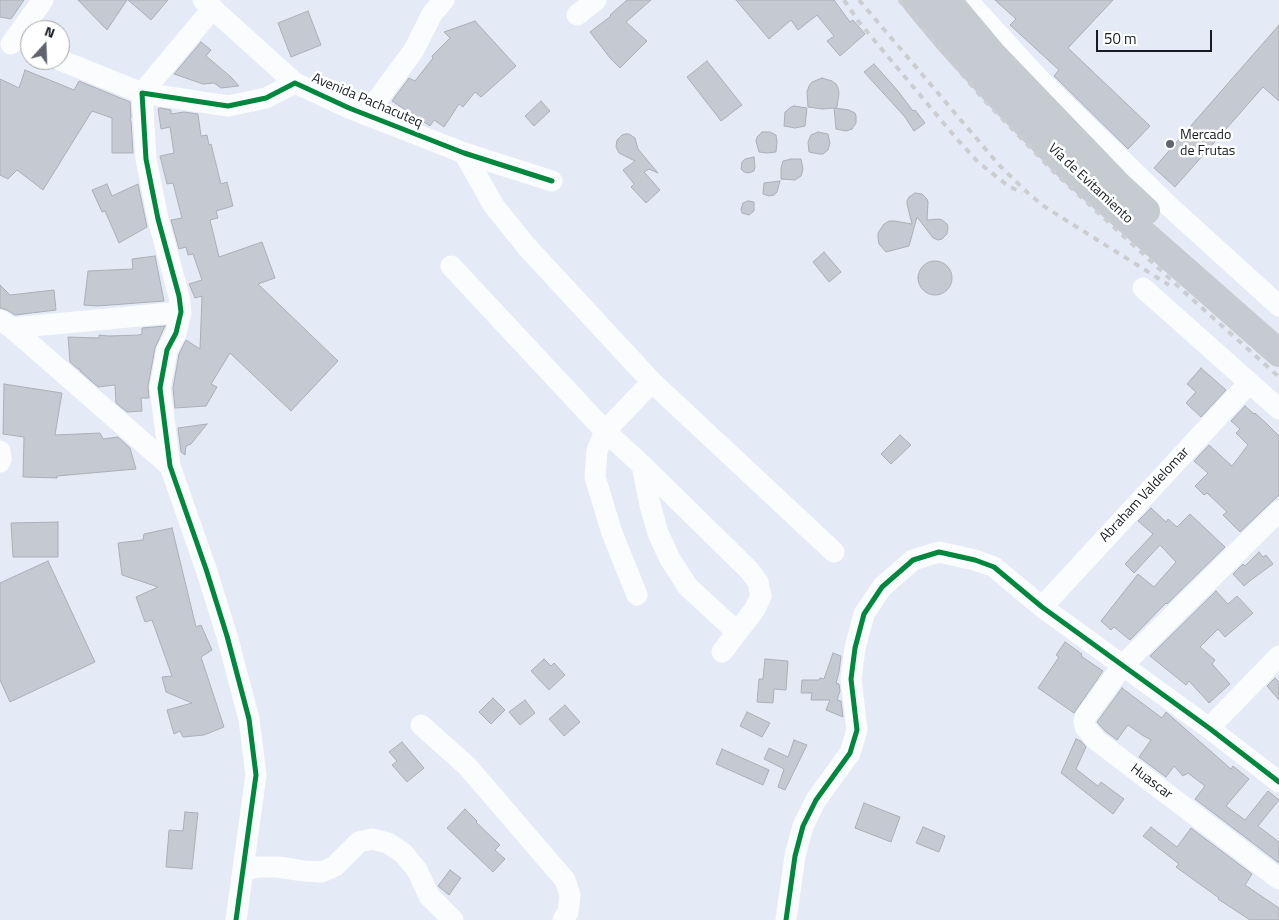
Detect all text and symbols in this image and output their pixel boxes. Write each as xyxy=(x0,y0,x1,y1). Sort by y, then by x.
north arrow xyxy=(20,20,70,70)
text: N xyxy=(42,20,58,43)
scale bar xyxy=(1099,20,1215,52)
text: 50 m xyxy=(1104,27,1137,50)
street label: Avenida Pachacuteq xyxy=(309,70,425,132)
place label: Mercado de Frutas xyxy=(1180,128,1235,160)
marker: Mercado de Frutas xyxy=(1164,138,1176,150)
street label: Vía de Evitamiento xyxy=(1044,140,1136,228)
street label: Abraham Valdelomar xyxy=(1097,444,1193,546)
street label: Huascar xyxy=(1127,761,1175,803)

